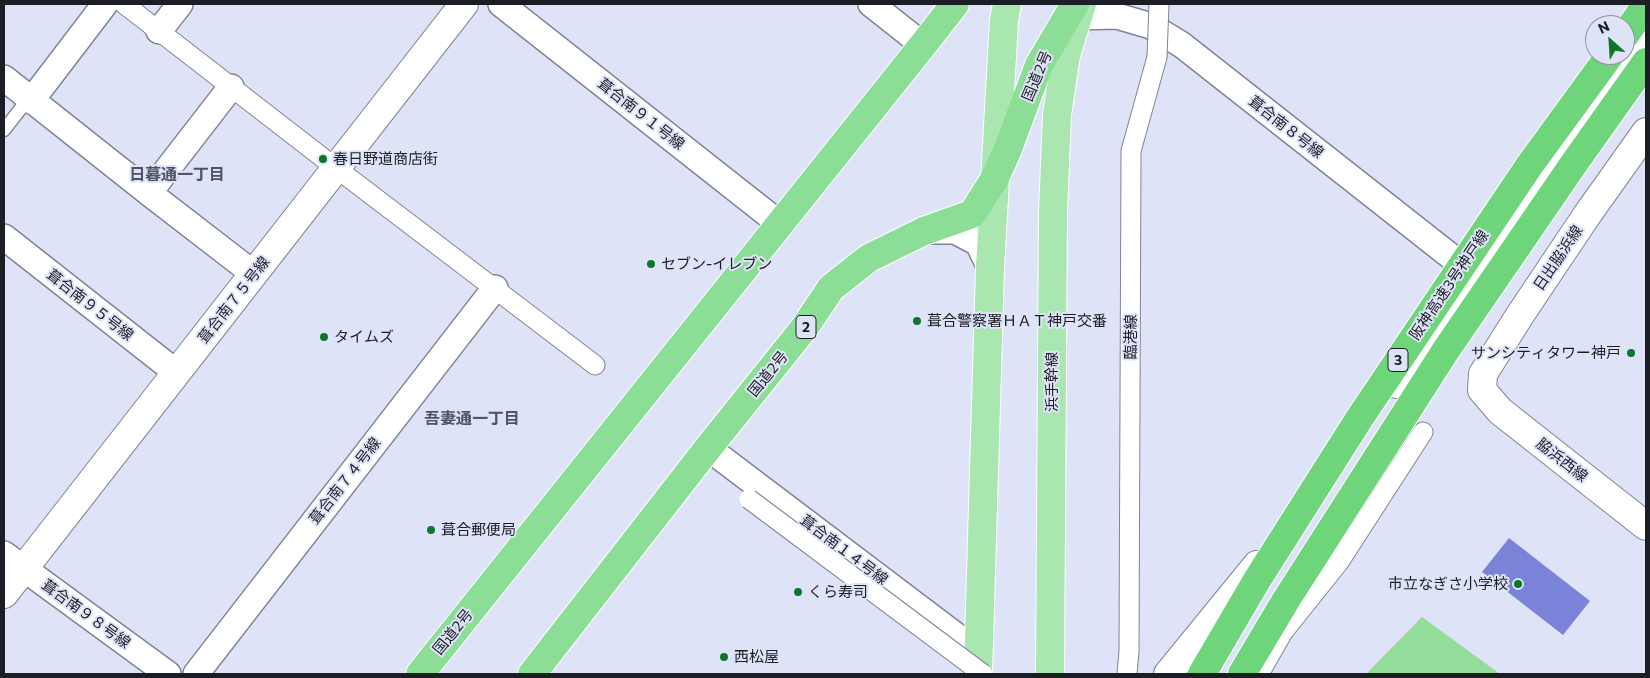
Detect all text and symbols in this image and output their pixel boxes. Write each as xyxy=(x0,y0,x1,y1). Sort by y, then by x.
north arrow xyxy=(1585,15,1635,65)
text: N xyxy=(1595,17,1612,37)
street label: 国道2号 xyxy=(1018,48,1056,104)
street label: 葺合南９１号線 xyxy=(594,75,688,153)
street label: 葺合南８号線 xyxy=(1245,92,1327,162)
place label: 春日野道商店街 xyxy=(333,150,438,168)
marker: 春日野道商店街 xyxy=(317,153,329,165)
district label: 日暮通一丁目 xyxy=(129,165,225,185)
street label: 日出脇浜線 xyxy=(1530,222,1586,294)
street label: 阪神高速3号神戸線 xyxy=(1406,227,1492,343)
street label: 葺合南７５号線 xyxy=(195,253,273,347)
place label: セブン-イレブン xyxy=(661,255,772,273)
marker: セブン-イレブン xyxy=(645,258,657,270)
street label: 葺合南９５号線 xyxy=(43,266,137,344)
place label: 葺合警察署ＨＡＴ神戸交番 xyxy=(927,312,1107,330)
marker: 葺合警察署ＨＡＴ神戸交番 xyxy=(911,315,923,327)
street label: 臨港線 xyxy=(1122,315,1140,359)
road number: 2 xyxy=(796,316,816,338)
place label: タイムズ xyxy=(334,328,394,346)
marker: タイムズ xyxy=(318,331,330,343)
place label: サンシティタワー神戸 xyxy=(1471,344,1621,362)
marker: サンシティタワー神戸 xyxy=(1625,347,1637,359)
street label: 国道2号 xyxy=(744,348,792,400)
road number: 3 xyxy=(1388,348,1408,372)
street label: 浜手幹線 xyxy=(1043,352,1061,412)
district label: 吾妻通一丁目 xyxy=(424,409,520,429)
street label: 葺合南７４号線 xyxy=(306,434,384,528)
street label: 脇浜西線 xyxy=(1533,434,1591,486)
street label: 葺合南１４号線 xyxy=(797,511,891,589)
place label: 葺合郵便局 xyxy=(441,521,516,539)
marker: 葺合郵便局 xyxy=(425,524,437,536)
place label: 市立なぎさ小学校 xyxy=(1388,575,1508,593)
street label: 葺合南９８号線 xyxy=(38,576,134,652)
marker: 市立なぎさ小学校 xyxy=(1512,578,1524,590)
place label: くら寿司 xyxy=(808,583,868,601)
marker: くら寿司 xyxy=(792,586,804,598)
street label: 国道2号 xyxy=(429,606,477,658)
place label: 西松屋 xyxy=(734,648,779,666)
marker: 西松屋 xyxy=(718,651,730,663)

